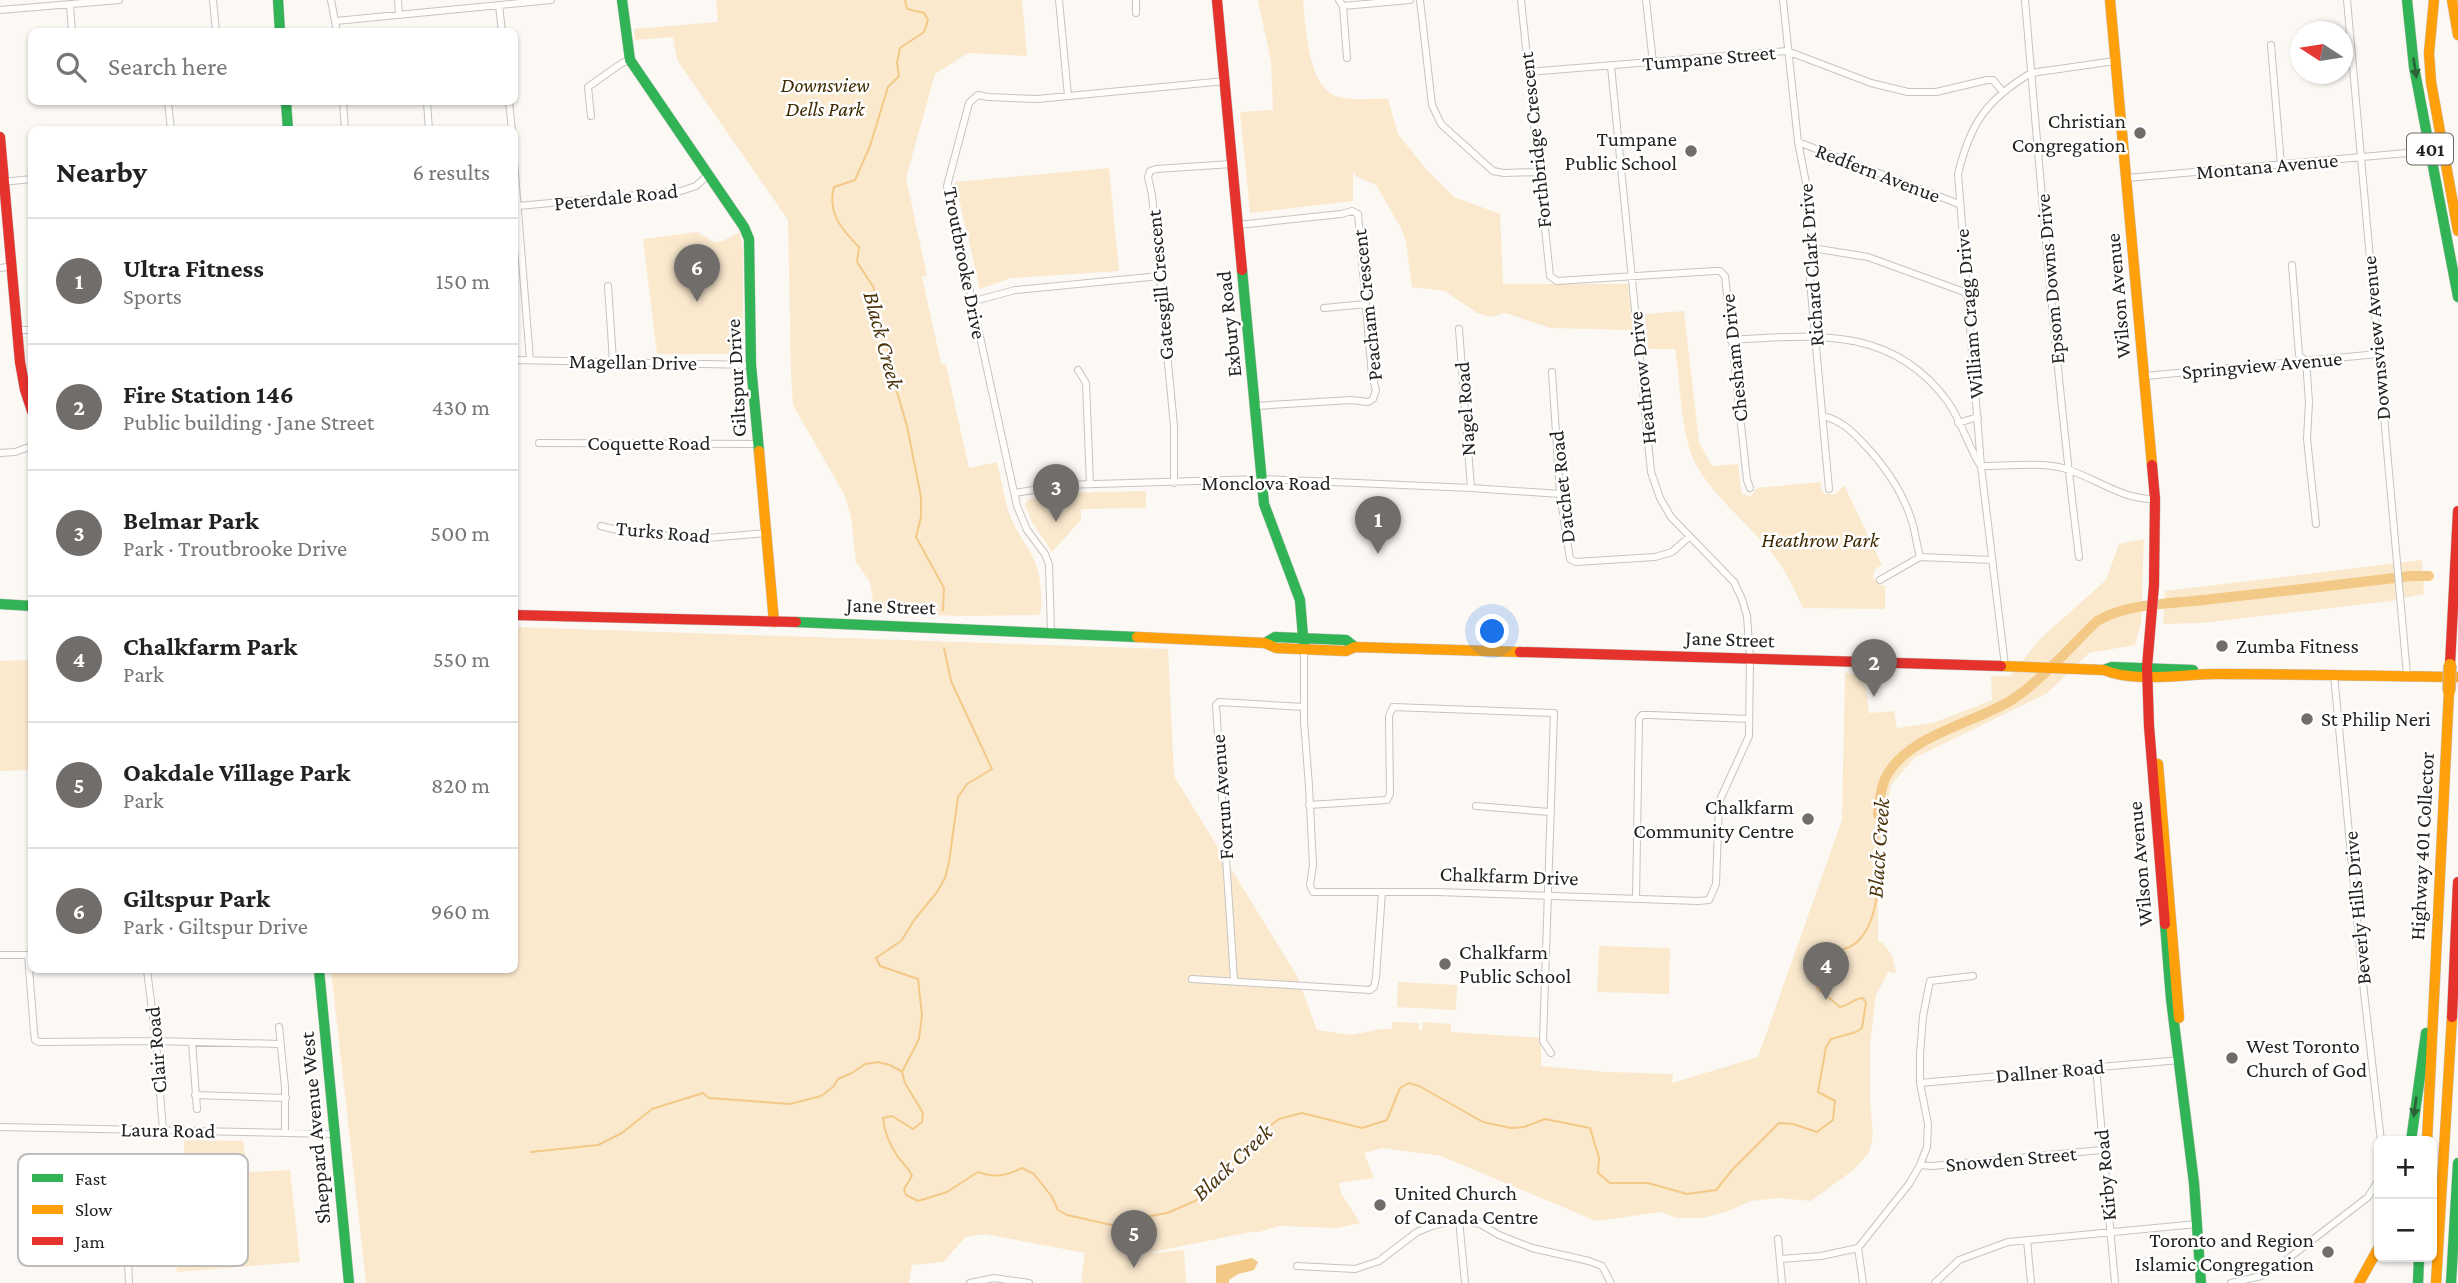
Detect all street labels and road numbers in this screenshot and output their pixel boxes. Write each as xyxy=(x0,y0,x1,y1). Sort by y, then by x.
street label: Tumpane Street xyxy=(1641,40,1778,76)
street label: Forthbridge Crescent xyxy=(1514,50,1556,229)
road number: 401 xyxy=(2407,134,2453,164)
street label: Redfern Avenue xyxy=(1812,138,1944,208)
street label: Montana Avenue xyxy=(2195,148,2339,184)
street label: Peterdale Road xyxy=(553,179,679,215)
street label: Richard Clark Drive xyxy=(1793,183,1829,347)
street label: Troutbrooke Drive xyxy=(938,185,992,341)
street label: Epsom Downs Drive xyxy=(2031,193,2069,365)
street label: Gatesgill Crescent xyxy=(1141,208,1179,361)
street label: Peacham Crescent xyxy=(1347,227,1387,382)
street label: William Cragg Drive xyxy=(1950,228,1988,400)
street label: Wilson Avenue xyxy=(2101,232,2135,360)
street label: Downsview Avenue xyxy=(2357,255,2395,421)
street label: Exbury Road xyxy=(1212,270,1246,378)
street label: Chesham Drive xyxy=(1715,293,1753,423)
street label: Heathrow Drive xyxy=(1623,310,1661,446)
street label: Giltspur Drive xyxy=(721,318,751,438)
street label: Springview Avenue xyxy=(2181,346,2343,384)
street label: Magellan Drive xyxy=(569,349,697,375)
street label: Nagel Road xyxy=(1450,361,1480,457)
street label: Datchet Road xyxy=(1544,430,1580,544)
street label: Coquette Road xyxy=(587,431,711,455)
street label: Monclova Road xyxy=(1201,471,1331,495)
street label: Turks Road xyxy=(615,516,711,548)
street label: Jane Street xyxy=(844,592,937,620)
street label: Jane Street xyxy=(1683,625,1776,653)
street label: Foxrun Avenue xyxy=(1206,734,1238,860)
street label: Highway 401 Collector xyxy=(2405,750,2439,941)
street label: Wilson Avenue xyxy=(2123,800,2157,928)
street label: Beverly Hills Drive xyxy=(2338,830,2376,986)
street label: Chalkfarm Drive xyxy=(1439,862,1579,890)
street label: Clair Road xyxy=(140,1006,172,1094)
street label: Sheppard Avenue West xyxy=(295,1030,335,1225)
street label: Dallner Road xyxy=(1995,1054,2105,1088)
street label: Laura Road xyxy=(120,1117,216,1143)
street label: Kirby Road xyxy=(2089,1128,2121,1222)
street label: Snowden Street xyxy=(1944,1141,2079,1177)

